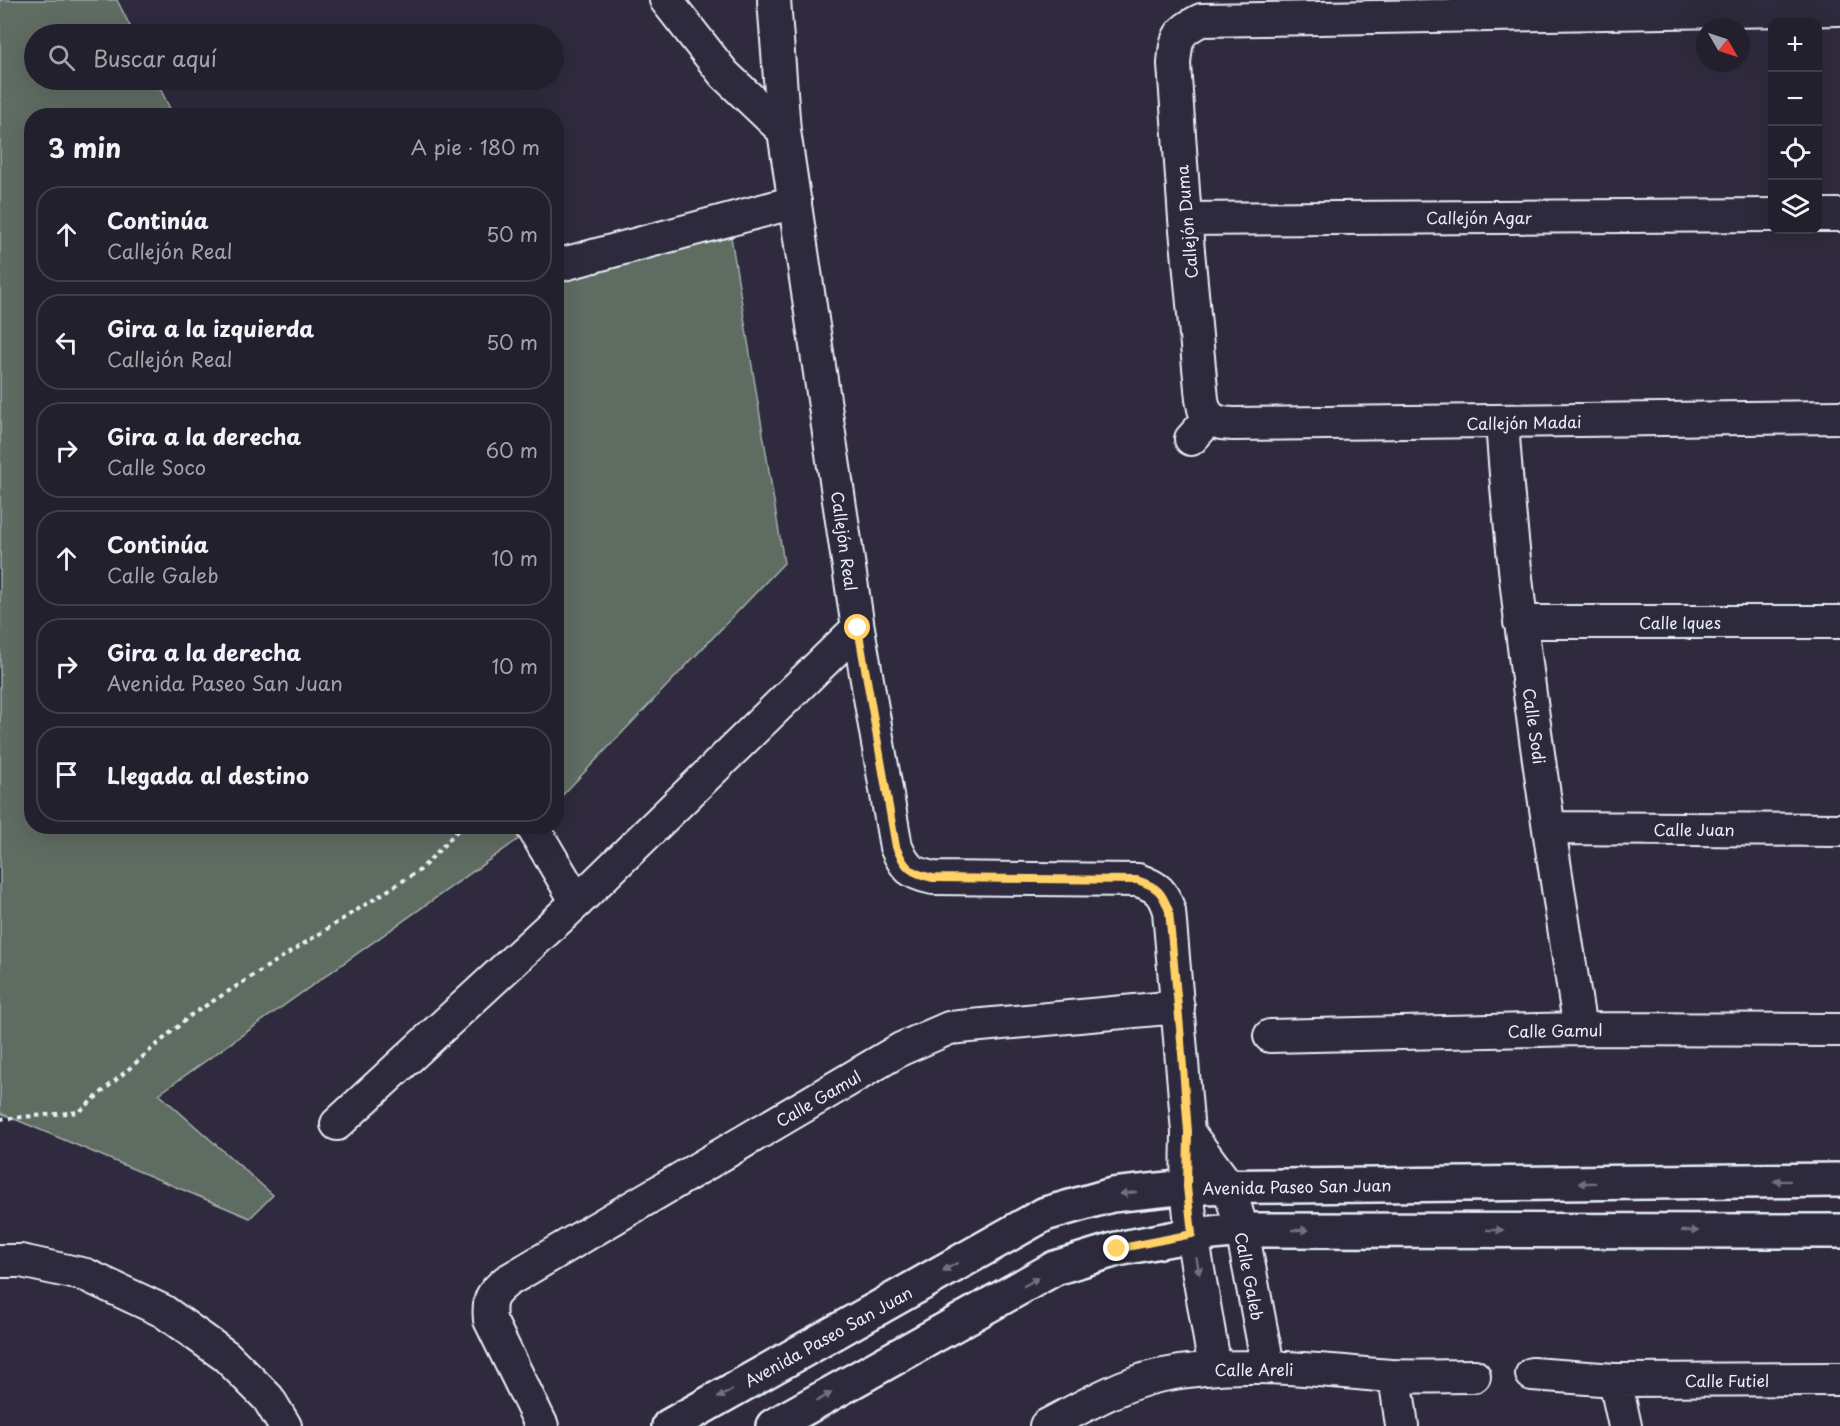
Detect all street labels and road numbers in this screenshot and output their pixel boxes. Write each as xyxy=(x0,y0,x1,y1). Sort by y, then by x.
street label: Callejón Duma xyxy=(1169,164,1203,280)
street label: Callejón Agar xyxy=(1426,205,1533,229)
street label: Callejón Madai xyxy=(1466,409,1582,435)
street label: Callejón Real xyxy=(826,490,864,592)
street label: Calle Iques xyxy=(1639,610,1721,634)
street label: Calle Sodi xyxy=(1518,686,1552,766)
street label: Calle Juan xyxy=(1654,817,1734,841)
street label: Calle Gamul xyxy=(1507,1017,1603,1043)
street label: Calle Gamul xyxy=(771,1064,865,1132)
street label: Avenida Paseo San Juan xyxy=(1202,1172,1392,1200)
street label: Calle Galeb xyxy=(1230,1230,1270,1322)
street label: Avenida Paseo San Juan xyxy=(740,1280,916,1392)
street label: Calle Areli xyxy=(1215,1357,1293,1381)
street label: Calle Futiel xyxy=(1685,1368,1769,1392)

